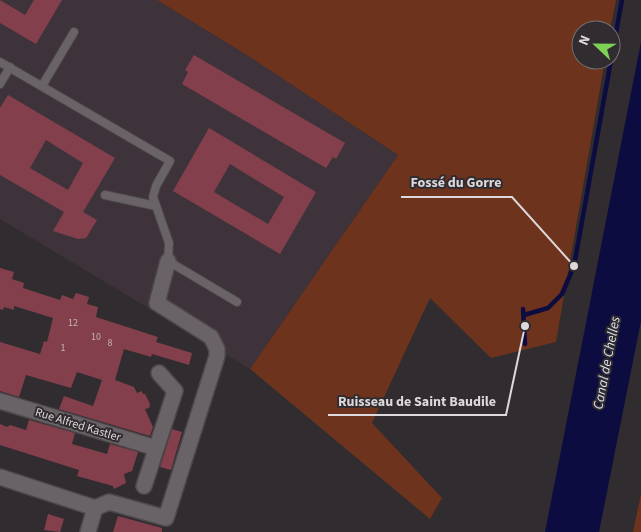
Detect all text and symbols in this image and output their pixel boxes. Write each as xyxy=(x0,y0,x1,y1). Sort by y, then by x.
north arrow xyxy=(571,20,621,70)
text: N xyxy=(574,32,596,49)
callout: Fossé du Gorre xyxy=(401,168,512,197)
text: Fossé du Gorre xyxy=(411,173,501,193)
water label: Canal de Chelles xyxy=(588,314,626,411)
house number: 12 xyxy=(68,316,78,330)
house number: 10 xyxy=(91,330,101,344)
house number: 8 xyxy=(108,336,113,350)
house number: 1 xyxy=(61,341,66,355)
callout: Ruisseau de Saint Baudile xyxy=(328,386,506,415)
text: Ruisseau de Saint Baudile xyxy=(338,392,496,412)
street label: Rue Alfred Kastler xyxy=(33,404,124,446)

